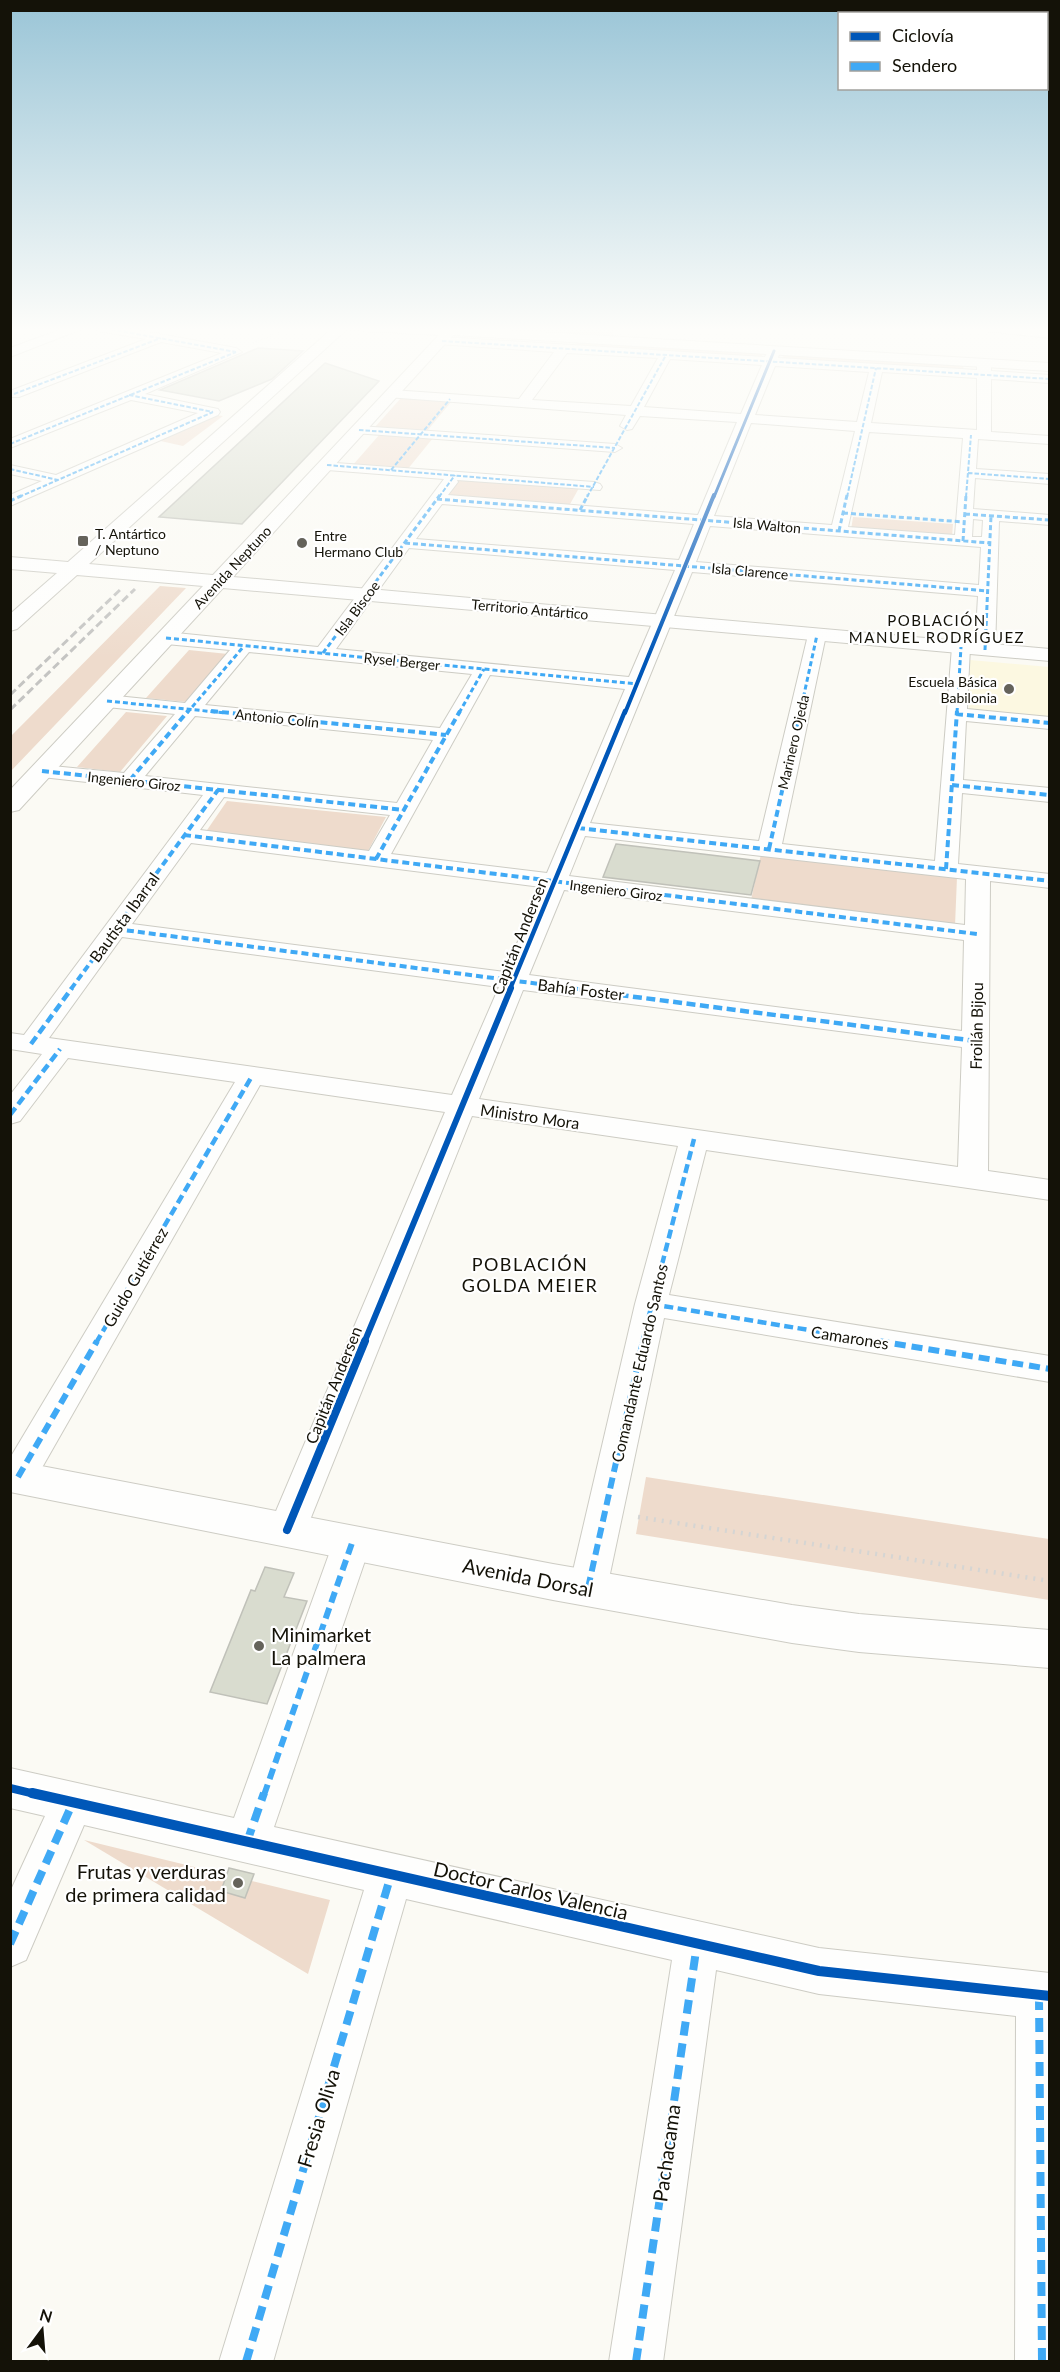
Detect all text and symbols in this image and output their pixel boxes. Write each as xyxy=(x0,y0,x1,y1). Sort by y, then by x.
legend xyxy=(838,12,1048,90)
text: Ciclovía xyxy=(892,24,954,46)
text: Sendero xyxy=(892,54,957,76)
street label: Isla Walton xyxy=(732,514,802,536)
street label: Avenida Neptuno xyxy=(189,522,275,612)
place label: T. Antártico / Neptuno xyxy=(95,525,166,558)
place label: Entre Hermano Club xyxy=(314,527,403,560)
marker: T. Antártico / Neptuno xyxy=(76,534,90,548)
marker: Entre Hermano Club xyxy=(295,536,309,550)
street label: Isla Clarence xyxy=(711,559,789,583)
street label: Isla Biscoe xyxy=(331,577,383,639)
street label: Territorio Antártico xyxy=(471,595,589,623)
district label: POBLACIÓN MANUEL RODRÍGUEZ xyxy=(849,611,1025,646)
street label: Rysel Berger xyxy=(363,649,441,673)
place label: Escuela Básica Babilonia xyxy=(908,673,997,706)
marker: Escuela Básica Babilonia xyxy=(1002,682,1016,696)
street label: Marinero Ojeda xyxy=(774,693,812,791)
street label: Antonio Colín xyxy=(234,705,320,731)
street label: Ingeniero Giroz xyxy=(87,768,181,794)
street label: Bautista Ibarral xyxy=(85,868,163,966)
street label: Capitán Andersen xyxy=(487,875,551,997)
street label: Ingeniero Giroz xyxy=(569,876,663,904)
street label: Bahía Foster xyxy=(537,974,626,1004)
street label: Froilán Bijou xyxy=(966,982,986,1070)
street label: Ministro Mora xyxy=(479,1100,581,1132)
street label: Guido Gutiérrez xyxy=(99,1224,171,1330)
district label: POBLACIÓN GOLDA MEIER xyxy=(462,1253,598,1296)
street label: Comandante Eduardo Santos xyxy=(607,1262,671,1464)
street label: Camarones xyxy=(810,1321,890,1353)
street label: Capitán Andersen xyxy=(301,1324,365,1446)
street label: Avenida Dorsal xyxy=(461,1553,595,1601)
place label: Minimarket La palmera xyxy=(271,1622,371,1669)
marker: Minimarket La palmera xyxy=(252,1639,266,1653)
street label: Doctor Carlos Valencia xyxy=(431,1856,631,1924)
place label: Frutas y verduras de primera calidad xyxy=(65,1859,226,1906)
marker: Frutas y verduras de primera calidad xyxy=(231,1876,245,1890)
street label: Fresia Oliva xyxy=(292,2066,344,2170)
street label: Pachacama xyxy=(647,2103,685,2203)
north arrow xyxy=(12,2300,72,2360)
text: N xyxy=(38,2304,55,2326)

